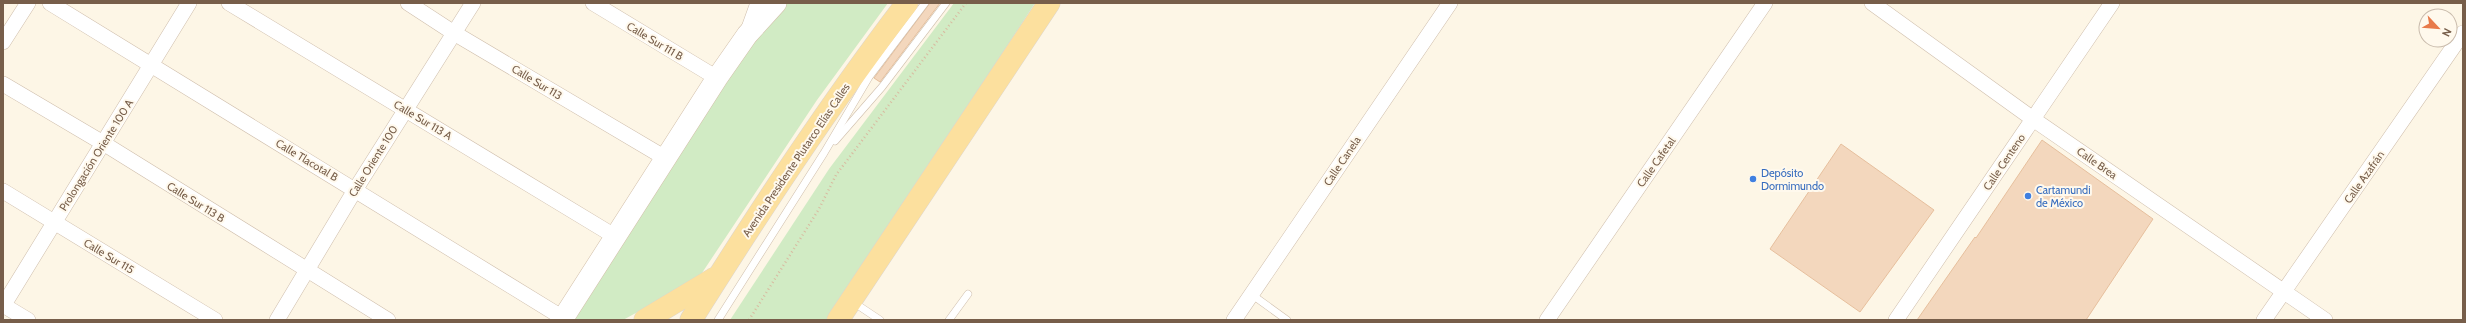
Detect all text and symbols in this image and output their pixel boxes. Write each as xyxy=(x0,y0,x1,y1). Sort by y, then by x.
north arrow xyxy=(2418,8,2458,48)
street label: Calle Sur 111 B xyxy=(624,19,686,63)
text: N xyxy=(2439,26,2455,39)
street label: Calle Sur 113 xyxy=(509,61,565,103)
street label: Avenida Presidente Plutarco Elías Calles xyxy=(739,80,853,240)
street label: Prolongación Oriente 100 A xyxy=(56,96,136,213)
street label: Calle Sur 113 A xyxy=(391,97,455,143)
street label: Calle Oriente 100 xyxy=(345,122,401,199)
street label: Calle Centeno xyxy=(1980,131,2028,193)
street label: Calle Canela xyxy=(1320,133,1364,189)
street label: Calle Cafetal xyxy=(1634,134,1679,190)
street label: Calle Tlacotal B xyxy=(273,136,341,184)
street label: Calle Brea xyxy=(2074,144,2120,182)
street label: Calle Azafrán xyxy=(2341,148,2387,206)
place label: Depósito Dormimundo xyxy=(1761,166,1824,193)
marker: Depósito Dormimundo xyxy=(1748,174,1758,184)
street label: Calle Sur 113 B xyxy=(164,179,228,226)
place label: Cartamundi de México xyxy=(2036,183,2091,210)
marker: Cartamundi de México xyxy=(2023,191,2033,201)
street label: Calle Sur 115 xyxy=(81,235,137,277)

